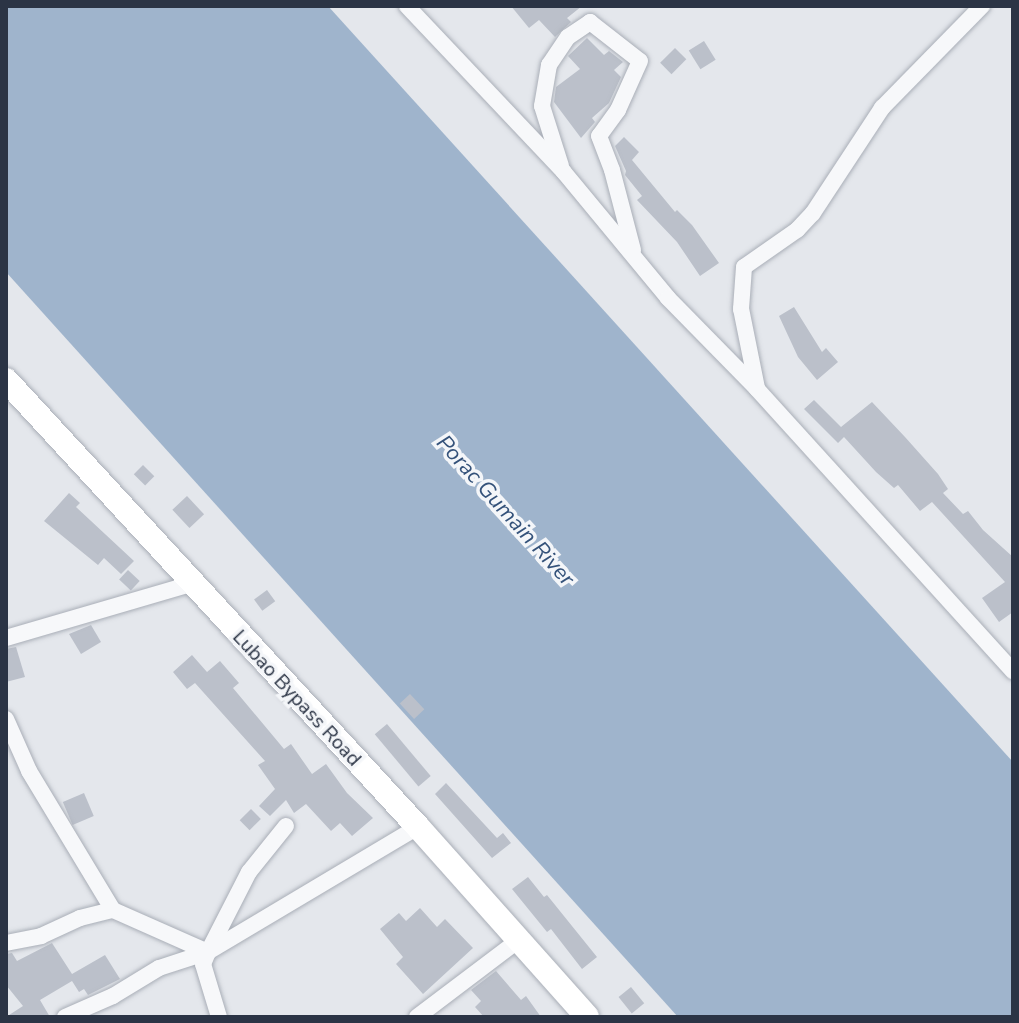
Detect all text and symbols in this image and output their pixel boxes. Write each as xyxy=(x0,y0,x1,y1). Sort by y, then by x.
water label: Porac Gumain River xyxy=(430,430,580,592)
street label: Lubao Bypass Road xyxy=(228,625,366,771)

